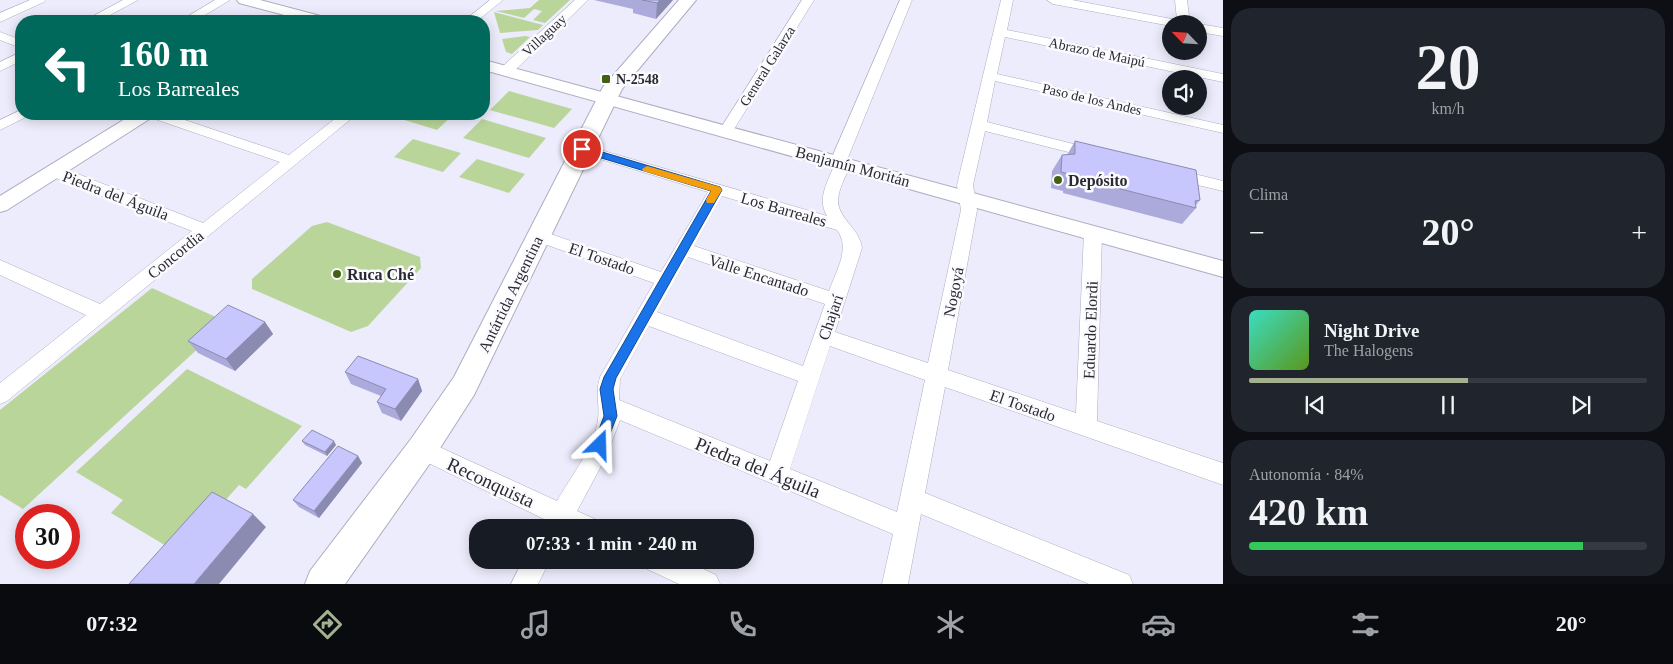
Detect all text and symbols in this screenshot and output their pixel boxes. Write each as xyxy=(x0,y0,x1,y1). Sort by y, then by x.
street label: Villaguay xyxy=(519,11,569,59)
north arrow xyxy=(1162,15,1208,60)
map controls xyxy=(1162,15,1207,115)
street label: General Galarza xyxy=(737,23,798,109)
text: 20 xyxy=(1416,31,1481,103)
icon: left xyxy=(35,35,100,100)
text: 160 m xyxy=(118,35,208,74)
street label: Abrazo de Maipú xyxy=(1047,35,1146,70)
button: sound xyxy=(1162,70,1207,115)
place label: N-2548 xyxy=(616,72,659,87)
marker: N-2548 xyxy=(600,73,612,85)
text: Los Barreales xyxy=(118,76,240,101)
street label: Paso de los Andes xyxy=(1041,81,1143,118)
text: km/h xyxy=(1432,100,1464,117)
pin xyxy=(561,128,603,170)
icon: arrive xyxy=(568,135,596,163)
street label: Benjamín Moritán xyxy=(794,143,912,191)
street label: Piedra del Águila xyxy=(60,167,171,224)
place label: Depósito xyxy=(1068,172,1128,190)
marker: Depósito xyxy=(1052,174,1064,186)
text: Clima xyxy=(1249,186,1288,203)
street label: Los Barreales xyxy=(739,189,829,230)
text: 20° xyxy=(1421,211,1475,253)
text: − xyxy=(1249,217,1265,248)
text: + xyxy=(1631,217,1647,248)
street label: Concordia xyxy=(144,227,207,282)
street label: Antártida Argentina xyxy=(475,233,547,356)
street label: El Tostado xyxy=(567,239,637,278)
street label: Valle Encantado xyxy=(707,251,811,300)
place label: Ruca Ché xyxy=(347,266,414,283)
street label: Nogoyá xyxy=(940,266,968,319)
marker: Ruca Ché xyxy=(331,268,343,280)
street label: Eduardo Elordi xyxy=(1080,280,1101,379)
street label: Chajarí xyxy=(815,292,847,343)
text: Night Drive xyxy=(1324,320,1420,341)
text: The Halogens xyxy=(1324,342,1413,359)
street label: El Tostado xyxy=(988,386,1058,425)
icon: previous xyxy=(1301,391,1329,419)
icon: pause xyxy=(1434,391,1462,419)
icon: next xyxy=(1567,391,1595,419)
position arrow xyxy=(573,418,625,470)
street label: Piedra del Águila xyxy=(692,433,824,502)
street label: Reconquista xyxy=(444,453,538,512)
text: Autonomía · 84% xyxy=(1249,466,1364,483)
text: 420 km xyxy=(1249,491,1368,533)
speed limit sign: 30 xyxy=(15,504,80,569)
text: 07:33 · 1 min · 240 m xyxy=(526,533,697,554)
icon: directions xyxy=(310,607,345,642)
icon: music xyxy=(518,607,553,642)
icon: phone xyxy=(725,607,760,642)
icon: climate xyxy=(933,607,968,642)
icon: car xyxy=(1141,607,1176,642)
icon: filters xyxy=(1348,607,1383,642)
text: 07:32 xyxy=(86,611,138,636)
text: 20° xyxy=(1556,611,1587,636)

